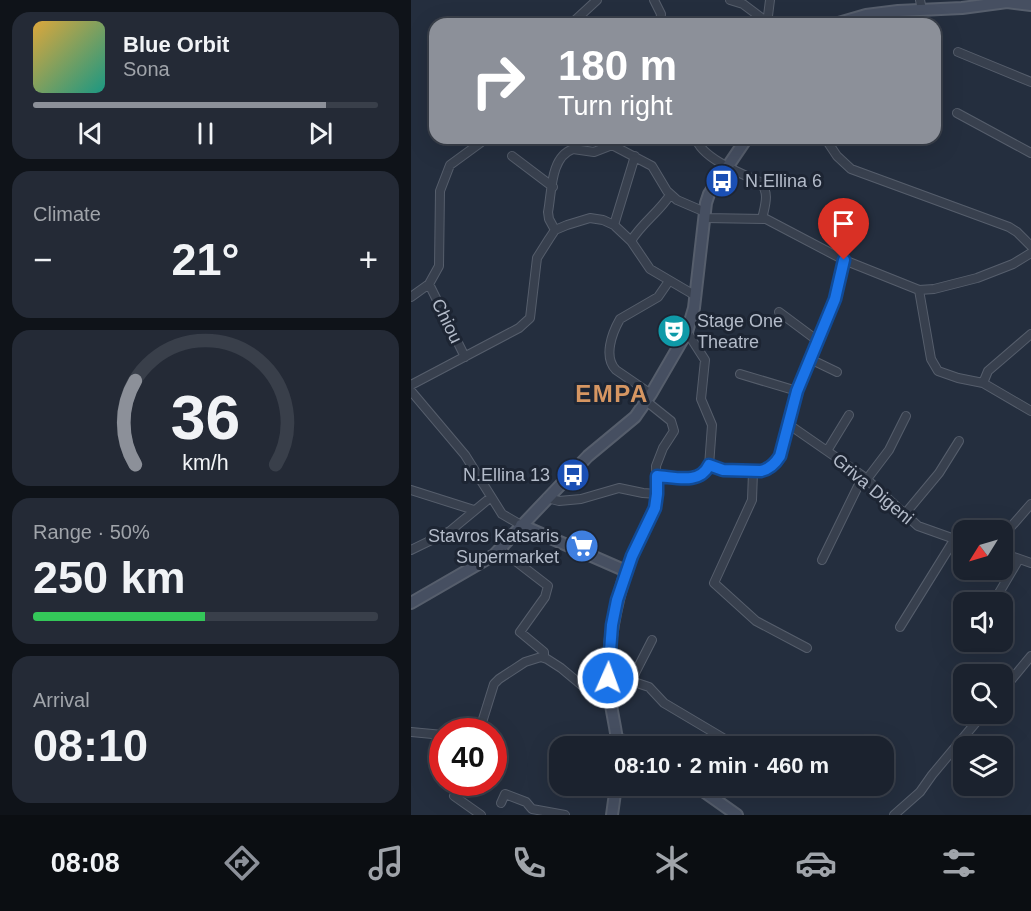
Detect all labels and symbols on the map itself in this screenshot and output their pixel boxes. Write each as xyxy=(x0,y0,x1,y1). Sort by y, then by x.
bus stop icon: N.Ellina 6 xyxy=(704,163,740,199)
place label: N.Ellina 6 xyxy=(745,171,822,191)
pin xyxy=(818,198,869,260)
street label: Chiou xyxy=(428,295,466,347)
place label: Stage One Theatre xyxy=(697,311,783,352)
theatre icon: Stage One Theatre xyxy=(656,313,692,349)
district label: EMPA xyxy=(575,380,649,407)
street label: Griva Digeni xyxy=(829,450,917,528)
bus stop icon: N.Ellina 13 xyxy=(555,457,591,493)
place label: N.Ellina 13 xyxy=(463,465,550,485)
north arrow xyxy=(953,520,1013,580)
place label: Stavros Katsaris Supermarket xyxy=(428,526,559,567)
supermarket icon: Stavros Katsaris Supermarket xyxy=(564,528,600,564)
position arrow xyxy=(576,646,640,710)
speed limit sign: 40 xyxy=(429,718,507,796)

